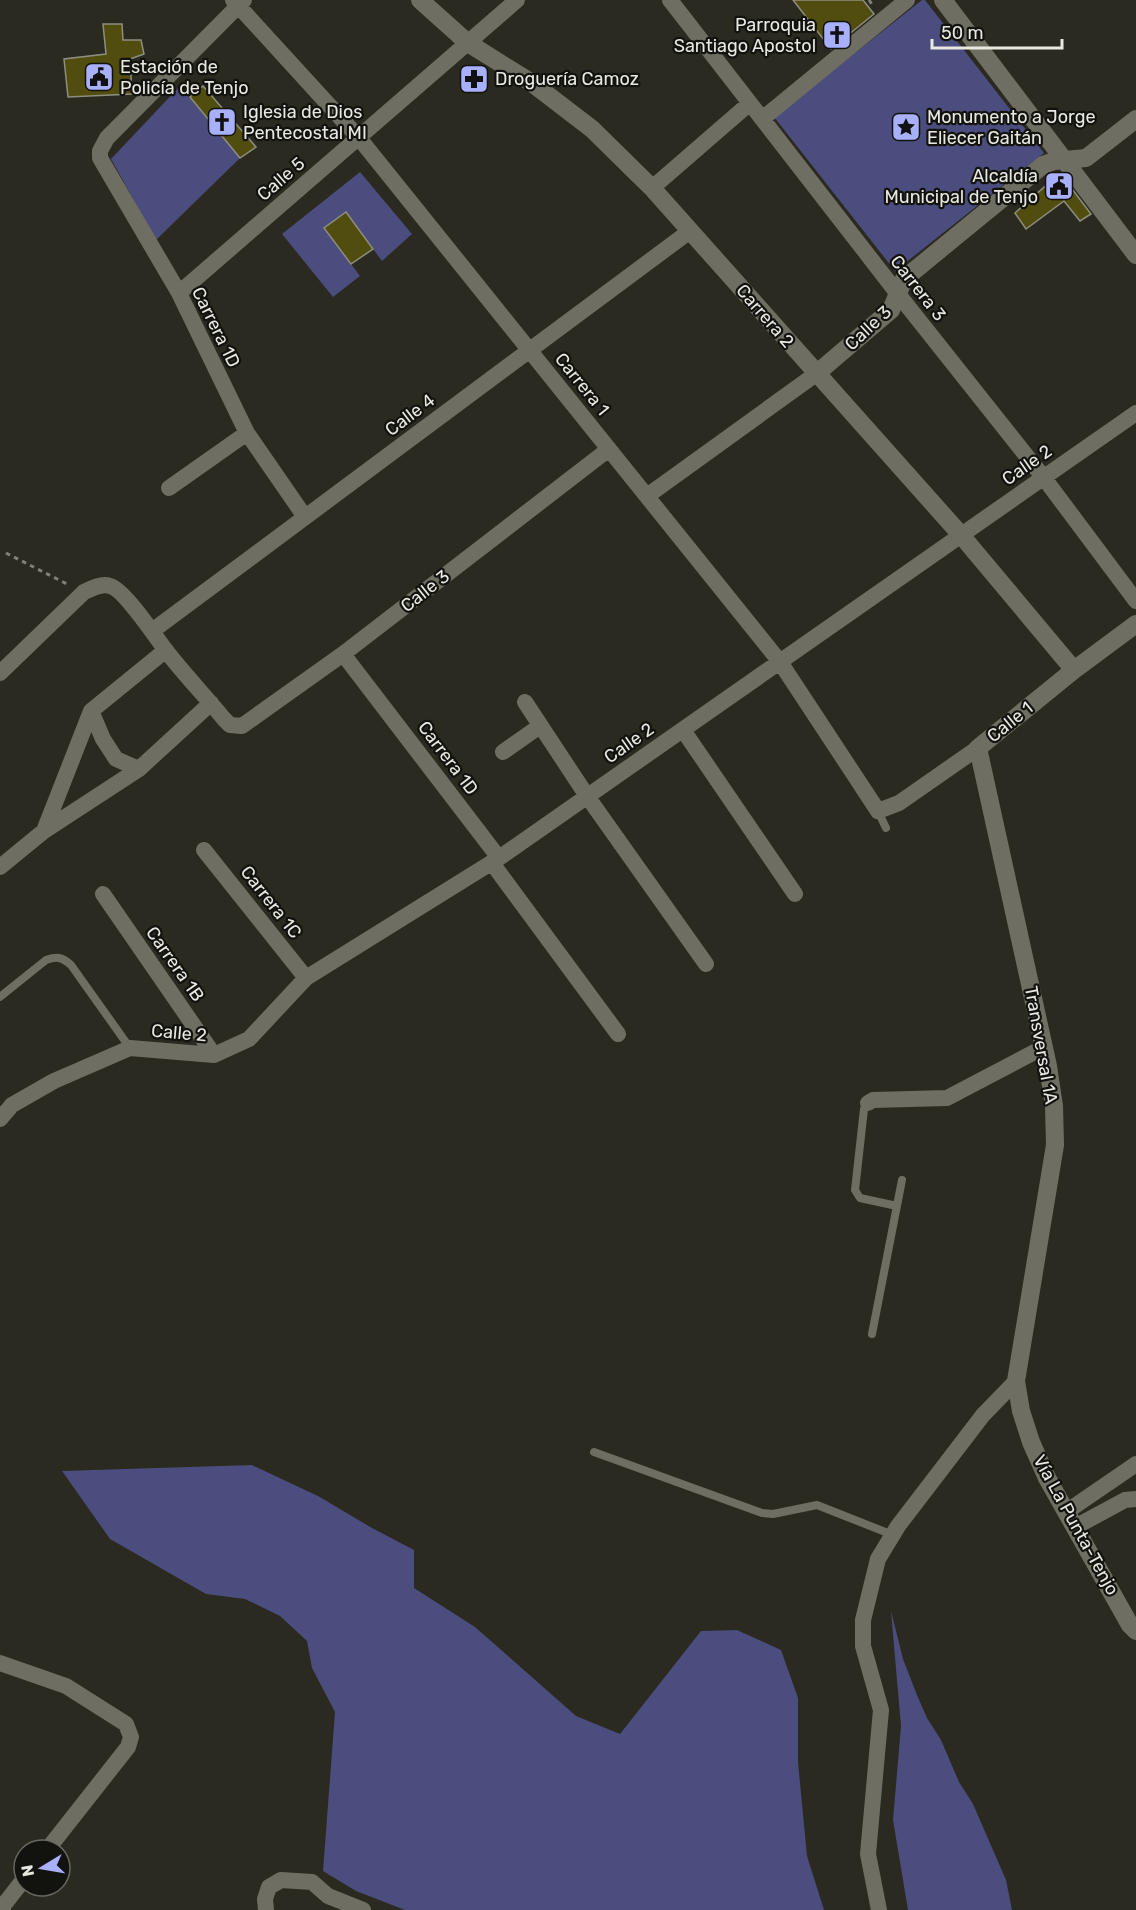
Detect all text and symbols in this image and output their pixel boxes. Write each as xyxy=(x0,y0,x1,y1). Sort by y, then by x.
scale bar xyxy=(932,12,1062,50)
place label: Parroquia Santiago Apostol xyxy=(674,14,816,57)
church icon: Parroquia Santiago Apostol xyxy=(821,19,853,51)
text: 50 m xyxy=(941,22,984,44)
place label: Estación de Policía de Tenjo xyxy=(120,56,248,99)
public building icon: Estación de Policía de Tenjo xyxy=(83,61,115,93)
pharmacy icon: Droguería Camoz xyxy=(458,63,490,95)
place label: Droguería Camoz xyxy=(495,68,639,90)
place label: Iglesia de Dios Pentecostal MI xyxy=(243,101,367,144)
church icon: Iglesia de Dios Pentecostal MI xyxy=(206,106,238,138)
place label: Monumento a Jorge Eliecer Gaitán xyxy=(927,106,1096,149)
place icon: Monumento a Jorge Eliecer Gaitán xyxy=(890,111,922,143)
street label: Calle 5 xyxy=(253,152,309,206)
place label: Alcaldía Municipal de Tenjo xyxy=(885,165,1038,208)
public building icon: Alcaldía Municipal de Tenjo xyxy=(1043,170,1075,202)
street label: Carrera 3 xyxy=(886,251,950,325)
street label: Carrera 2 xyxy=(731,280,799,352)
street label: Carrera 1D xyxy=(187,283,245,371)
street label: Calle 3 xyxy=(840,301,896,355)
street label: Carrera 1 xyxy=(550,348,614,420)
street label: Calle 4 xyxy=(381,389,439,441)
street label: Calle 2 xyxy=(998,440,1056,490)
street label: Calle 3 xyxy=(396,565,454,617)
street label: Calle 1 xyxy=(983,697,1037,747)
street label: Carrera 1D xyxy=(413,717,483,799)
street label: Calle 2 xyxy=(600,718,658,768)
street label: Carrera 1C xyxy=(236,861,306,943)
street label: Carrera 1B xyxy=(141,922,209,1006)
street label: Transversal 1A xyxy=(1020,984,1062,1106)
street label: Calle 2 xyxy=(150,1020,208,1046)
street label: Vía La Punta-Tenjo xyxy=(1028,1451,1124,1599)
north arrow xyxy=(12,1838,72,1898)
text: N xyxy=(17,1863,38,1878)

